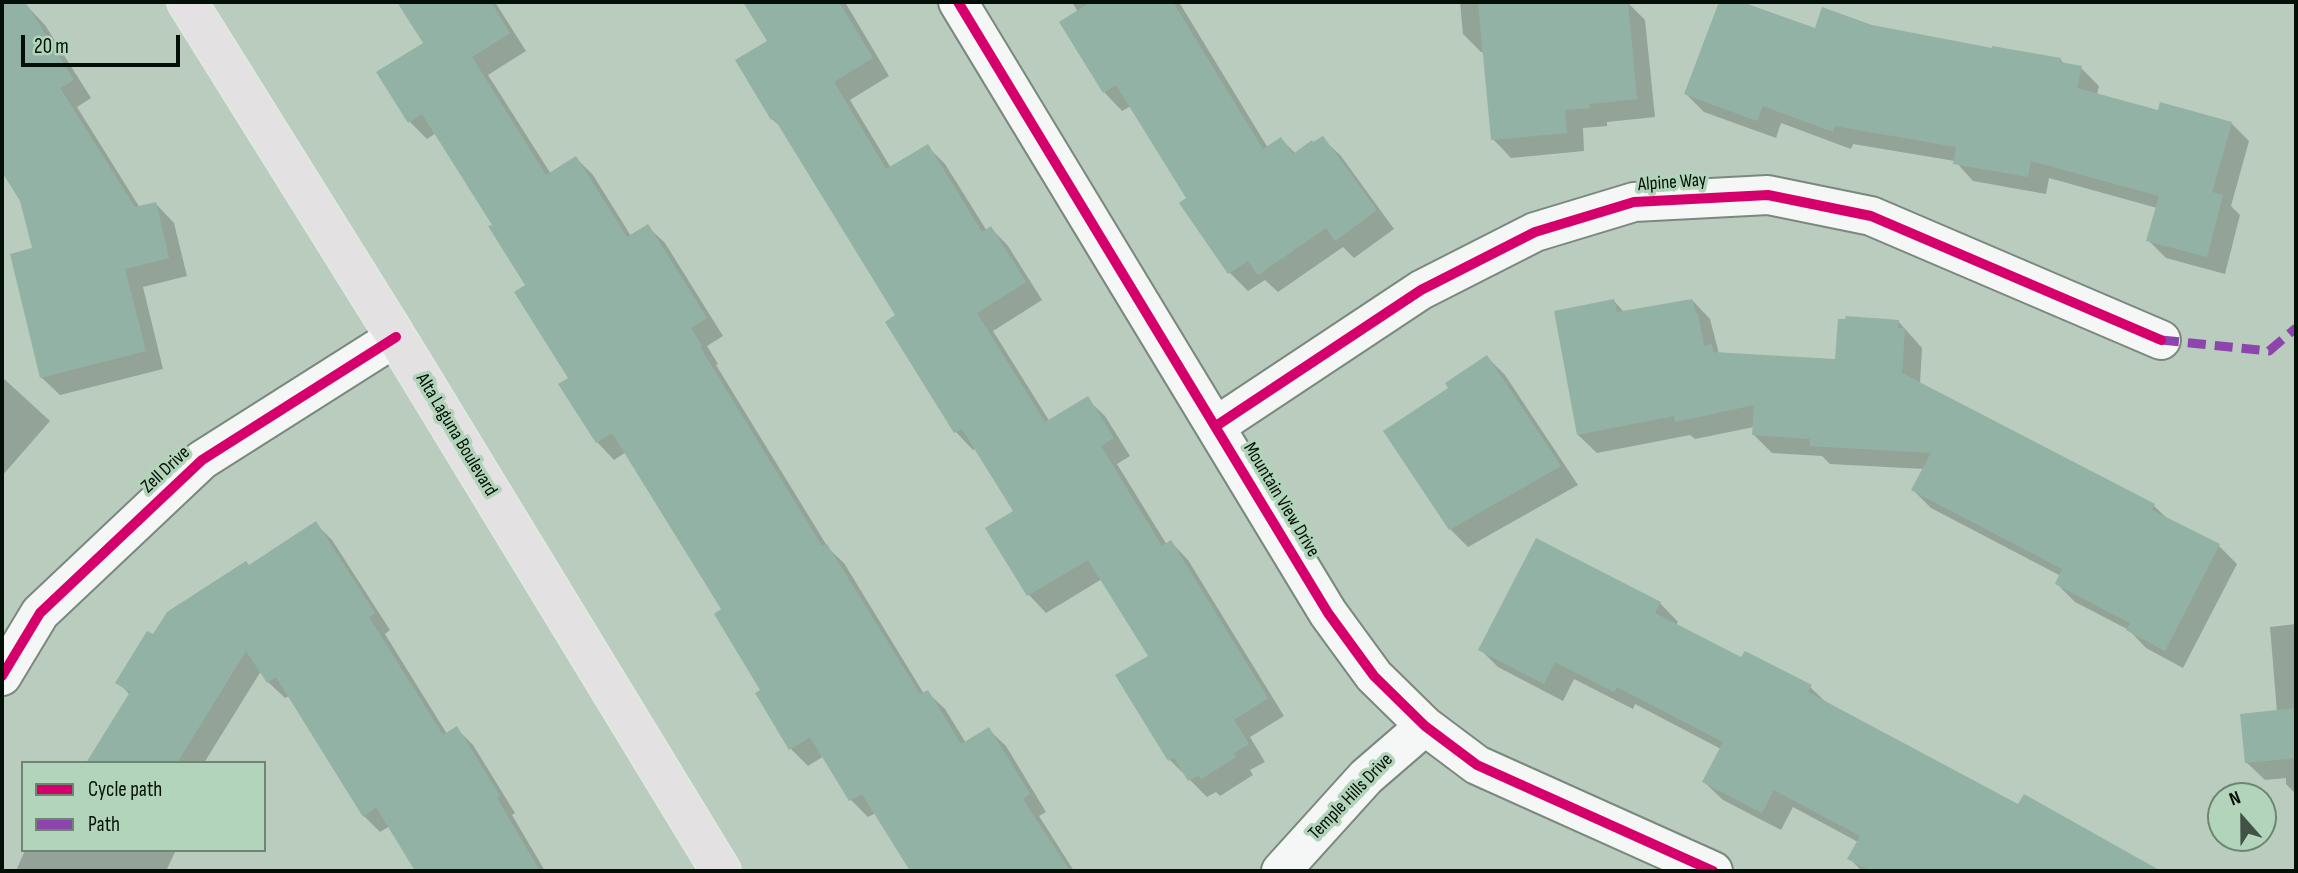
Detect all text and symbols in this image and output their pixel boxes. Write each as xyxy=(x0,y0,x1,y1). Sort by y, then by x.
scale bar xyxy=(24,21,184,65)
text: 20 m xyxy=(34,34,69,59)
street label: Alpine Way xyxy=(1637,169,1707,197)
street label: Alta Laguna Boulevard xyxy=(410,370,502,500)
street label: Mountain View Drive xyxy=(1238,439,1324,561)
street label: Zell Drive xyxy=(137,442,195,498)
street label: Temple Hills Drive xyxy=(1304,749,1398,845)
legend xyxy=(21,761,266,852)
text: Cycle path xyxy=(88,777,162,802)
north arrow xyxy=(2207,782,2277,852)
text: N xyxy=(2226,786,2244,811)
text: Path xyxy=(88,812,120,837)

